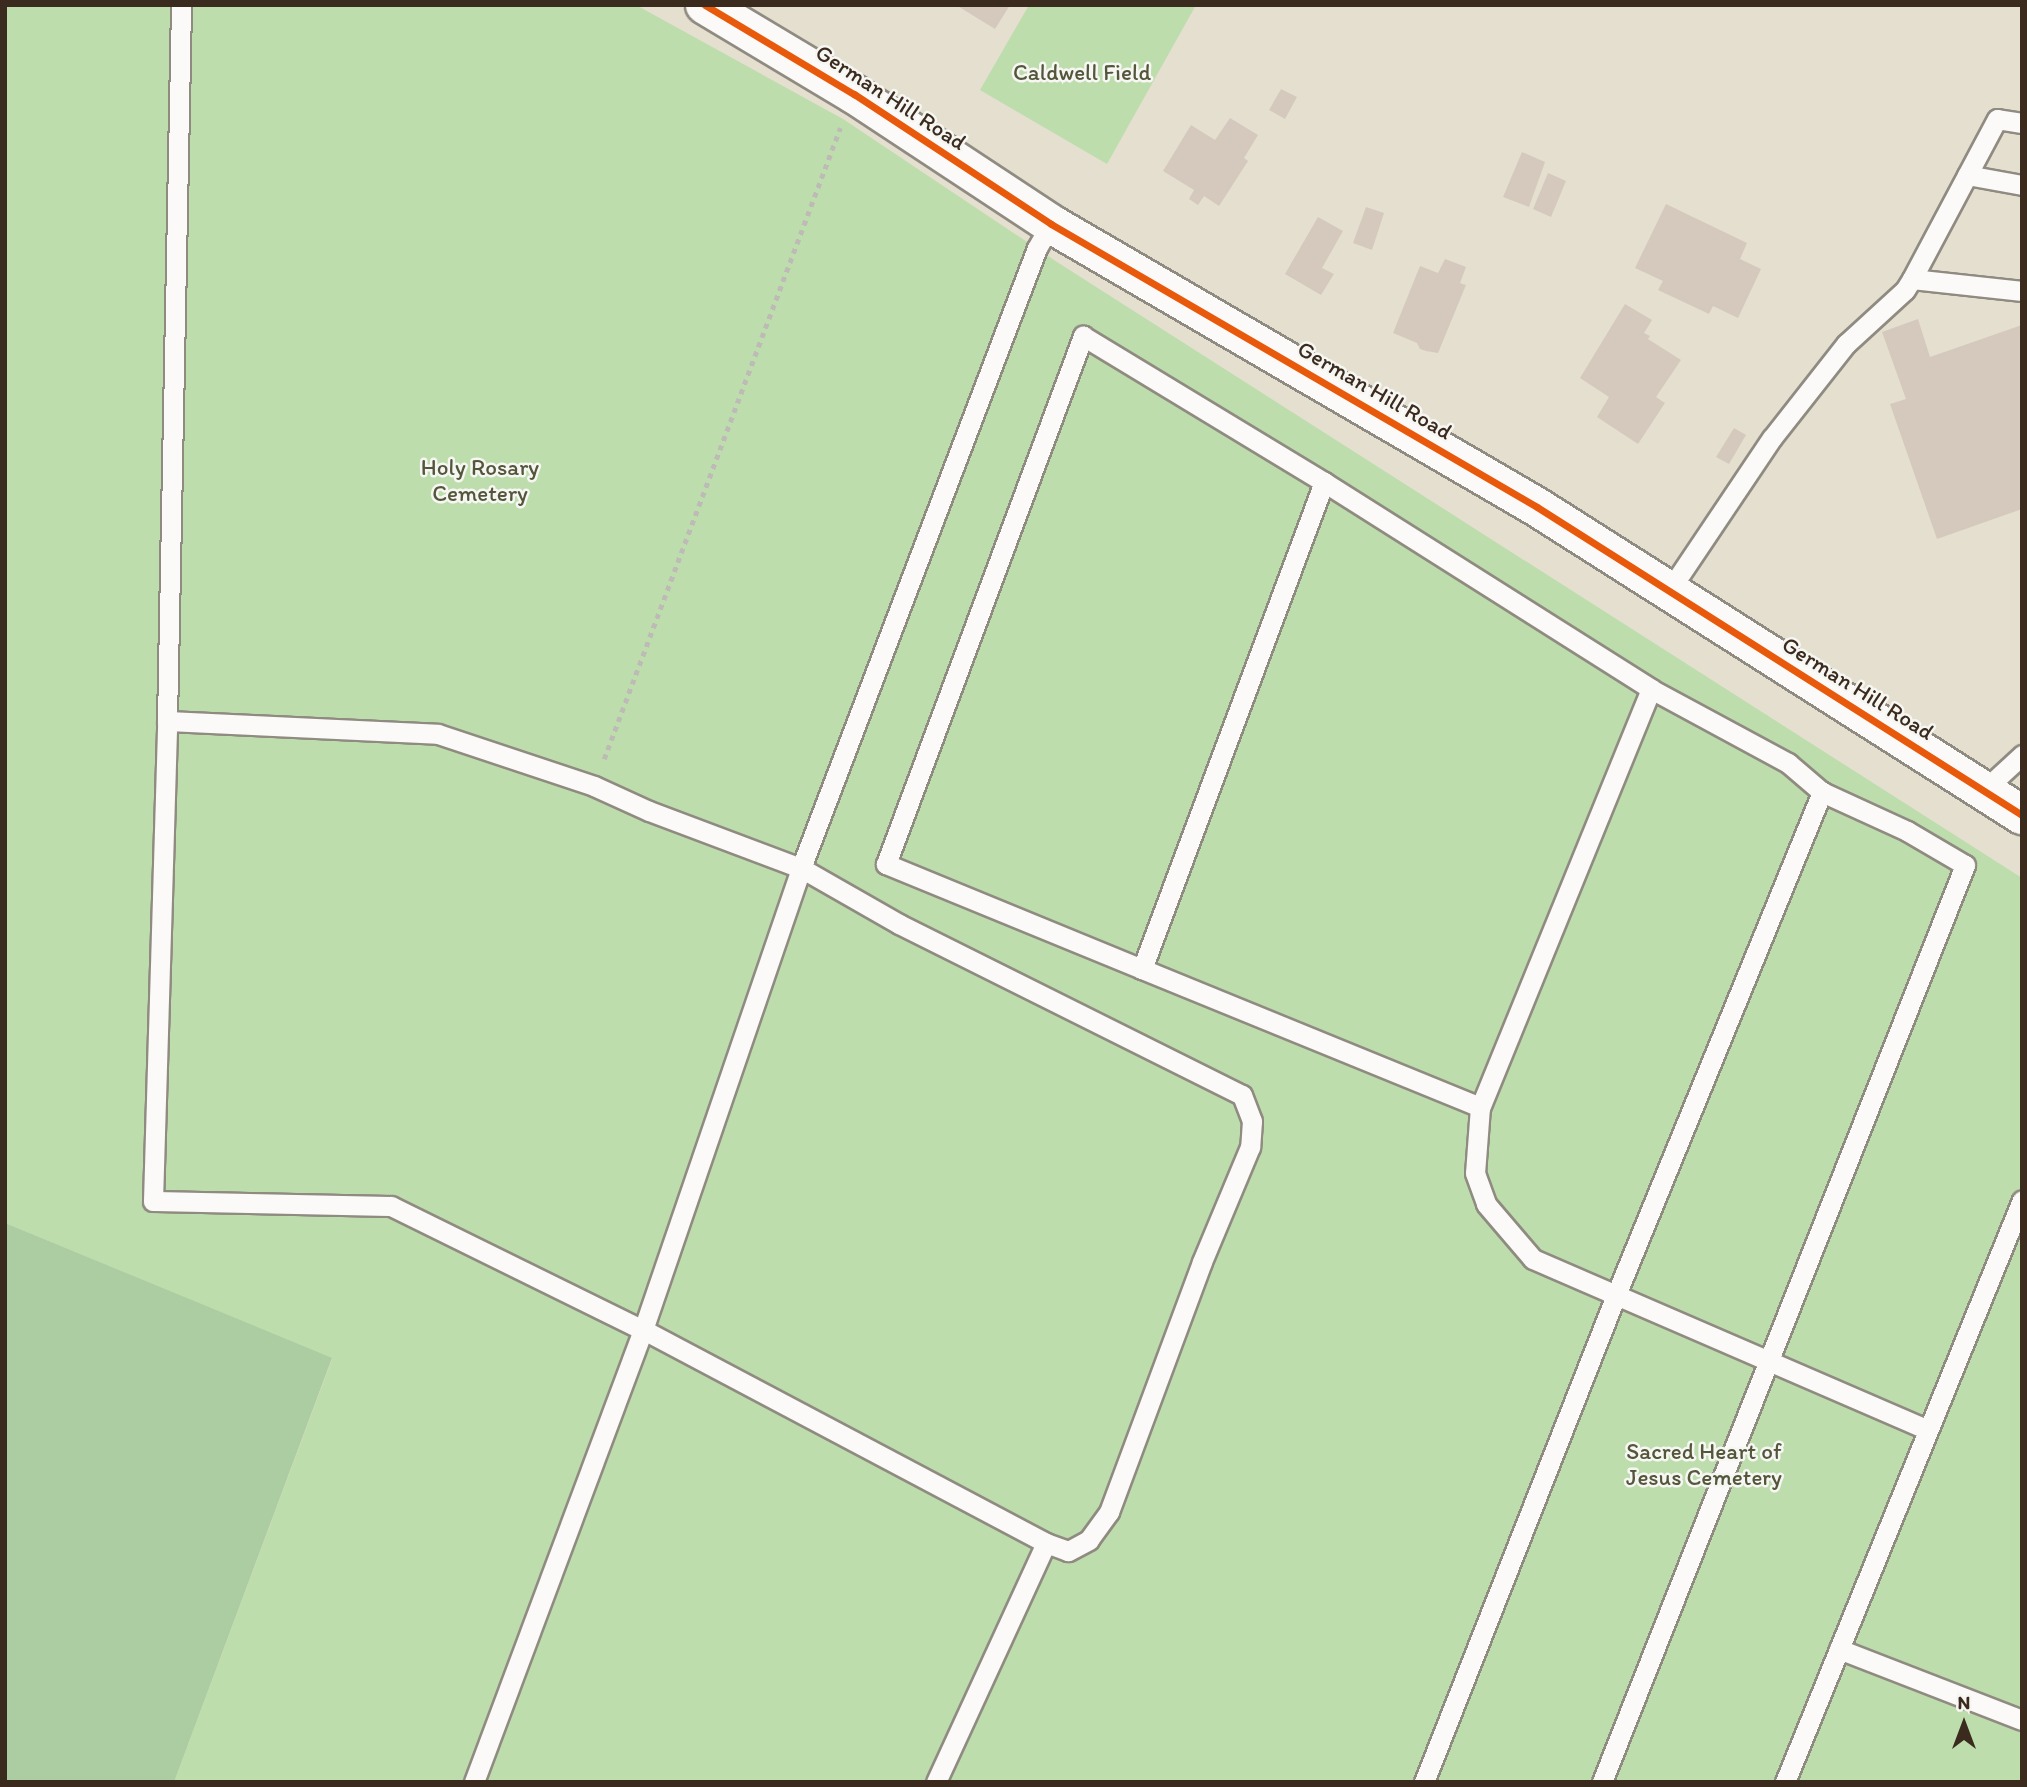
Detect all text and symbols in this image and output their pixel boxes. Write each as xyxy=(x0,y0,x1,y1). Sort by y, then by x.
street label: German Hill Road xyxy=(811,38,971,156)
park label: Caldwell Field xyxy=(1013,58,1151,86)
street label: German Hill Road xyxy=(1293,335,1457,445)
park label: Holy Rosary Cemetery xyxy=(422,453,538,507)
street label: German Hill Road xyxy=(1777,630,1939,746)
park label: Sacred Heart of Jesus Cemetery xyxy=(1626,1437,1782,1491)
north arrow xyxy=(1929,1689,1999,1759)
text: N xyxy=(1958,1691,1970,1714)

